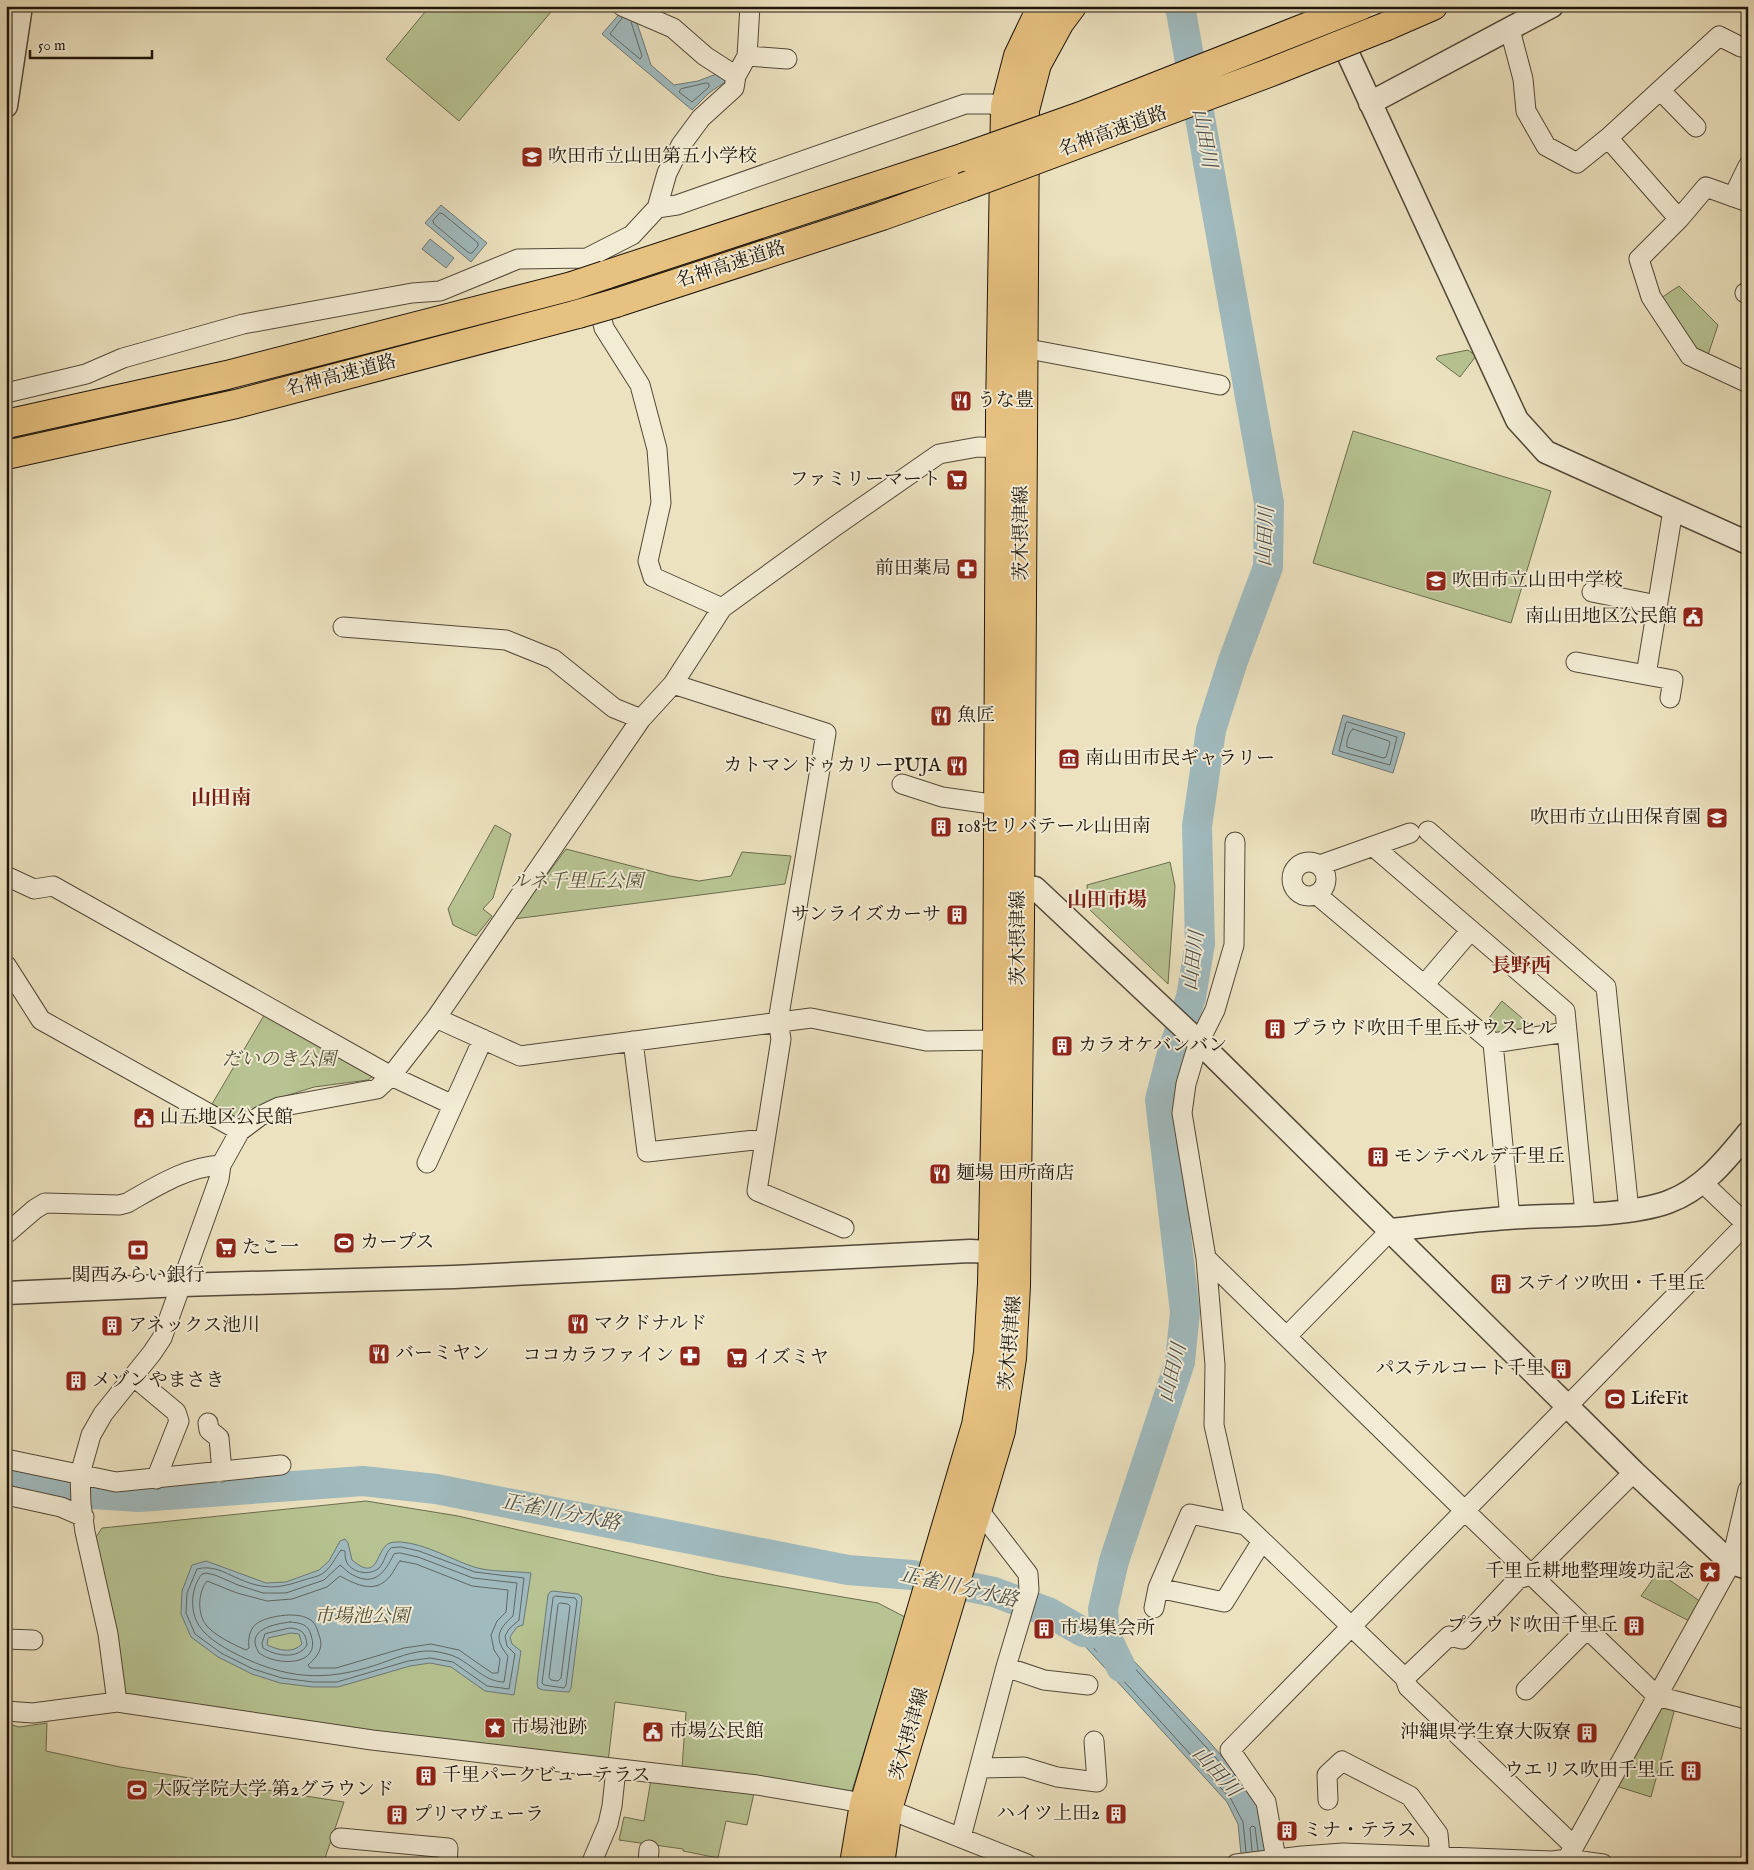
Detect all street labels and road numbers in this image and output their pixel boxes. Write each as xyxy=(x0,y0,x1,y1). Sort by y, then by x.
street label: 名神高速道路 xyxy=(1055,101,1171,163)
street label: 名神高速道路 xyxy=(673,236,789,294)
street label: 名神高速道路 xyxy=(283,350,399,402)
street label: 茨木摂津線 xyxy=(1010,485,1034,581)
street label: 茨木摂津線 xyxy=(1007,890,1031,986)
street label: 茨木摂津線 xyxy=(995,1295,1027,1391)
street label: 茨木摂津線 xyxy=(885,1685,935,1783)

